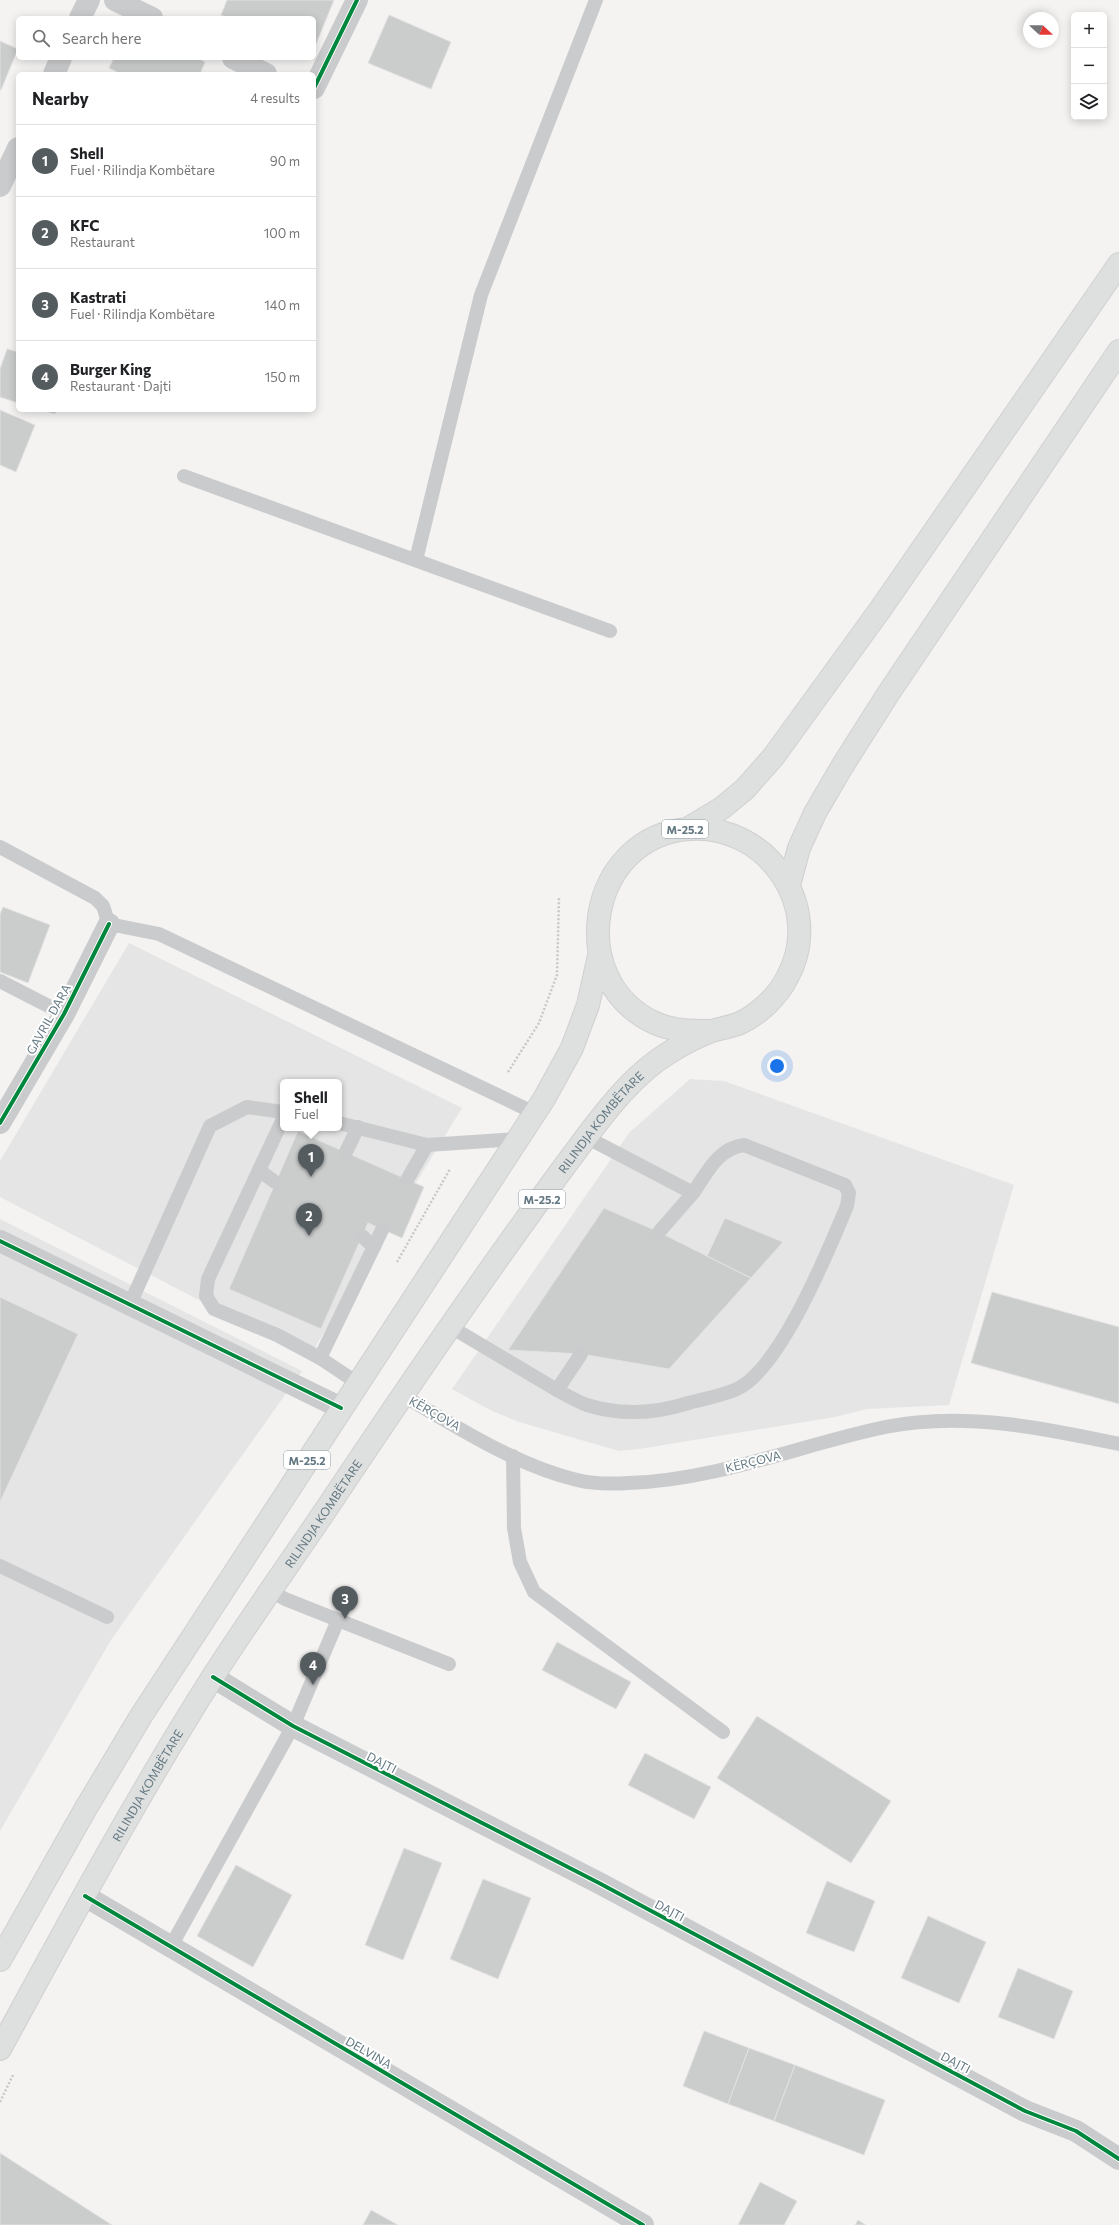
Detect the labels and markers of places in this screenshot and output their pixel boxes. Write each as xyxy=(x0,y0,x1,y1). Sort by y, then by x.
pin: 1 xyxy=(298,1144,324,1177)
pin: 2 xyxy=(296,1203,322,1236)
pin: 3 xyxy=(332,1586,358,1619)
pin: 4 xyxy=(300,1652,326,1685)

